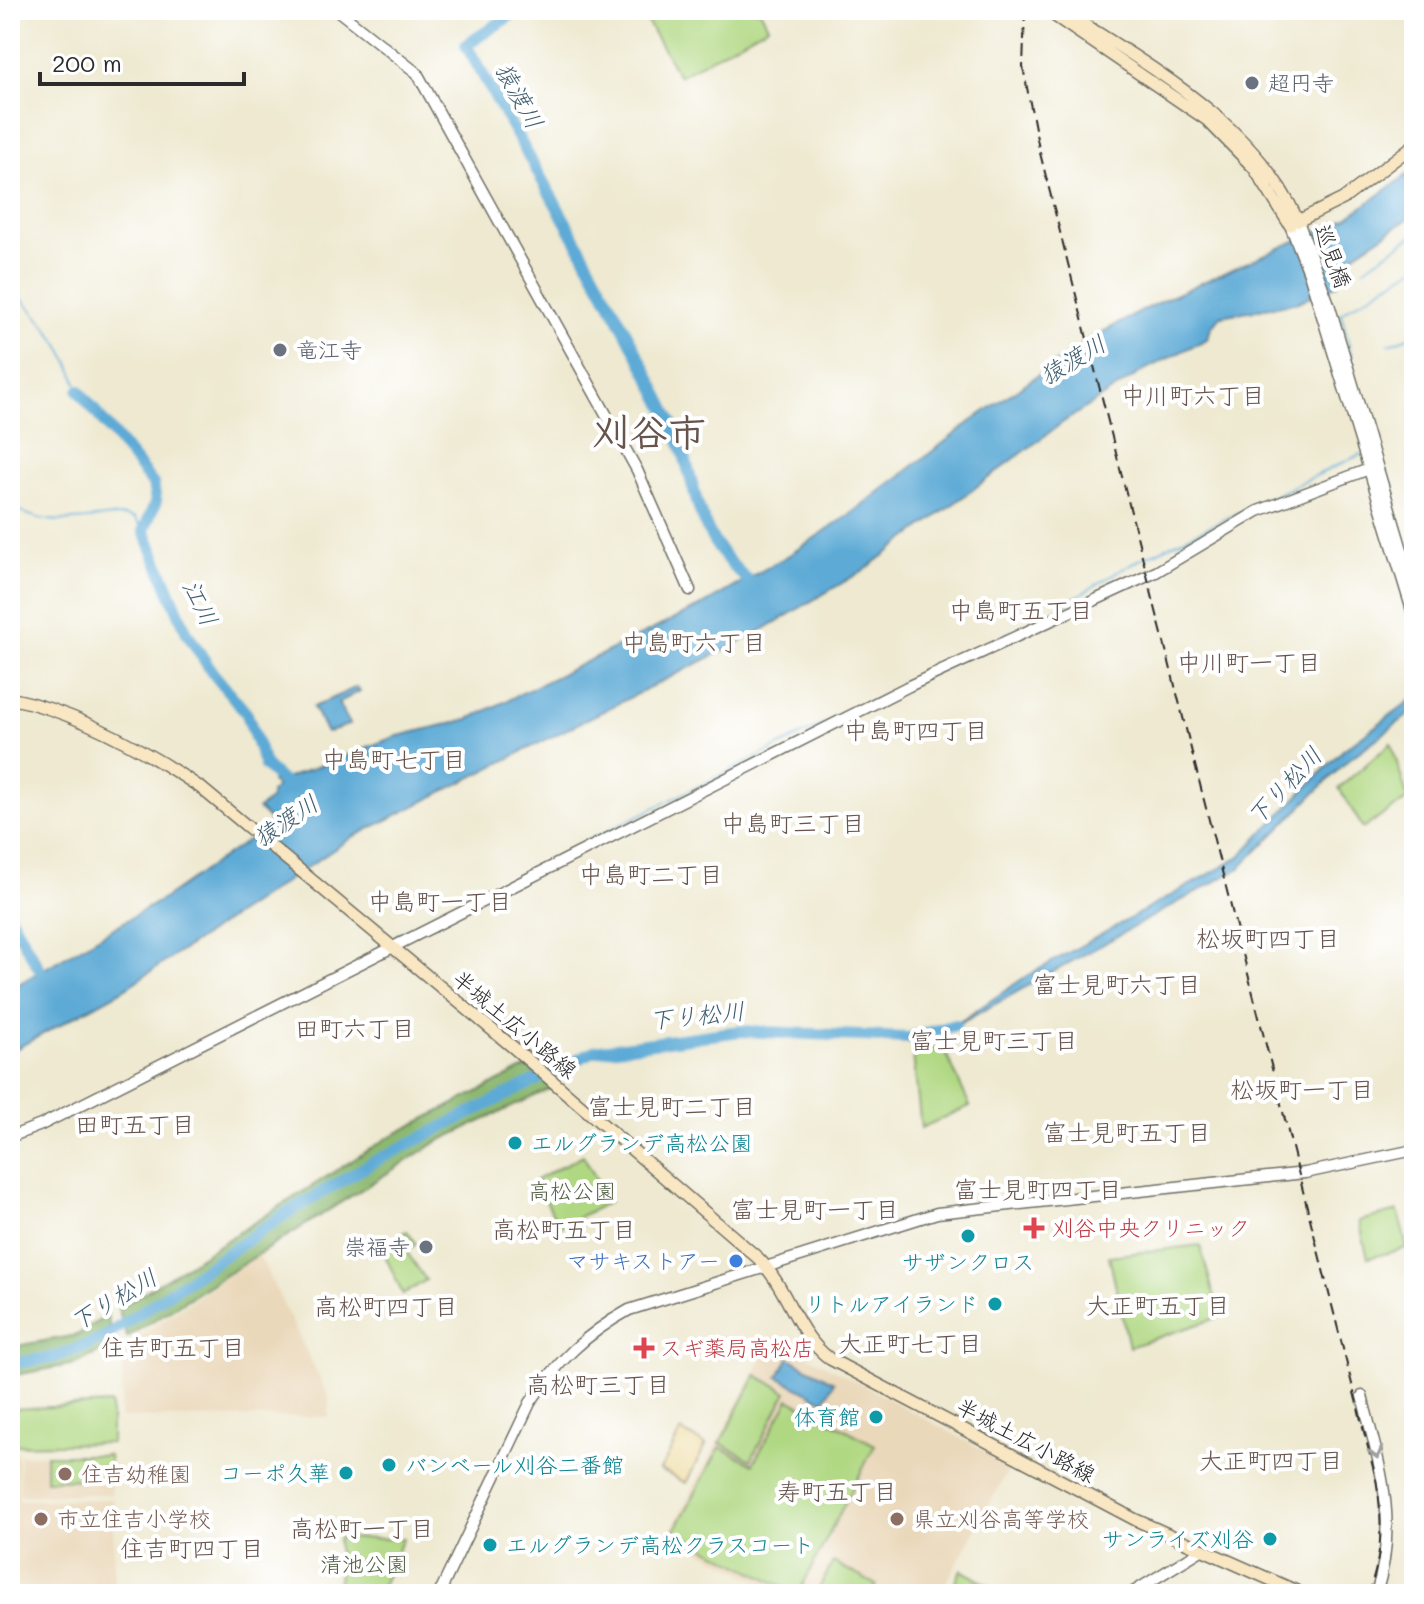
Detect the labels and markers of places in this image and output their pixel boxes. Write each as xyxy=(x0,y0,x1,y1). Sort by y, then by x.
place label: 超円寺 xyxy=(1268,68,1334,97)
marker: 超円寺 xyxy=(1243,74,1261,92)
place label: 竜江寺 xyxy=(296,335,362,364)
marker: 竜江寺 xyxy=(271,341,289,359)
place label: エルグランデ高松公園 xyxy=(531,1128,752,1157)
marker: エルグランデ高松公園 xyxy=(506,1134,524,1152)
place label: 刈谷中央クリニック xyxy=(1052,1213,1250,1242)
marker: 刈谷中央クリニック xyxy=(1023,1217,1045,1239)
marker: サザンクロス xyxy=(959,1227,977,1245)
place label: 崇福寺 xyxy=(344,1232,410,1261)
marker: 崇福寺 xyxy=(417,1238,435,1256)
place label: マサキストアー xyxy=(566,1246,720,1275)
place label: サザンクロス xyxy=(902,1247,1034,1276)
marker: マサキストアー xyxy=(727,1252,745,1270)
place label: リトルアイランド xyxy=(804,1289,979,1318)
marker: リトルアイランド xyxy=(986,1295,1004,1313)
place label: スギ薬局高松店 xyxy=(660,1333,814,1362)
marker: スギ薬局高松店 xyxy=(635,1339,653,1357)
place label: 体育館 xyxy=(794,1402,860,1431)
marker: 体育館 xyxy=(867,1408,885,1426)
place label: バンベール刈谷二番館 xyxy=(405,1450,624,1479)
marker: バンベール刈谷二番館 xyxy=(380,1456,398,1474)
place label: コーポ久華 xyxy=(220,1458,330,1487)
place label: 住吉幼稚園 xyxy=(81,1459,191,1488)
marker: コーポ久華 xyxy=(337,1464,355,1482)
marker: 住吉幼稚園 xyxy=(56,1465,74,1483)
place label: 市立住吉小学校 xyxy=(57,1504,211,1533)
place label: 県立刈谷高等学校 xyxy=(913,1504,1089,1533)
marker: 市立住吉小学校 xyxy=(32,1510,50,1528)
marker: 県立刈谷高等学校 xyxy=(888,1510,906,1528)
place label: サンライズ刈谷 xyxy=(1102,1524,1254,1553)
place label: エルグランデ高松クラスコート xyxy=(506,1530,814,1559)
marker: サンライズ刈谷 xyxy=(1261,1530,1279,1548)
marker: エルグランデ高松クラスコート xyxy=(481,1536,499,1554)

